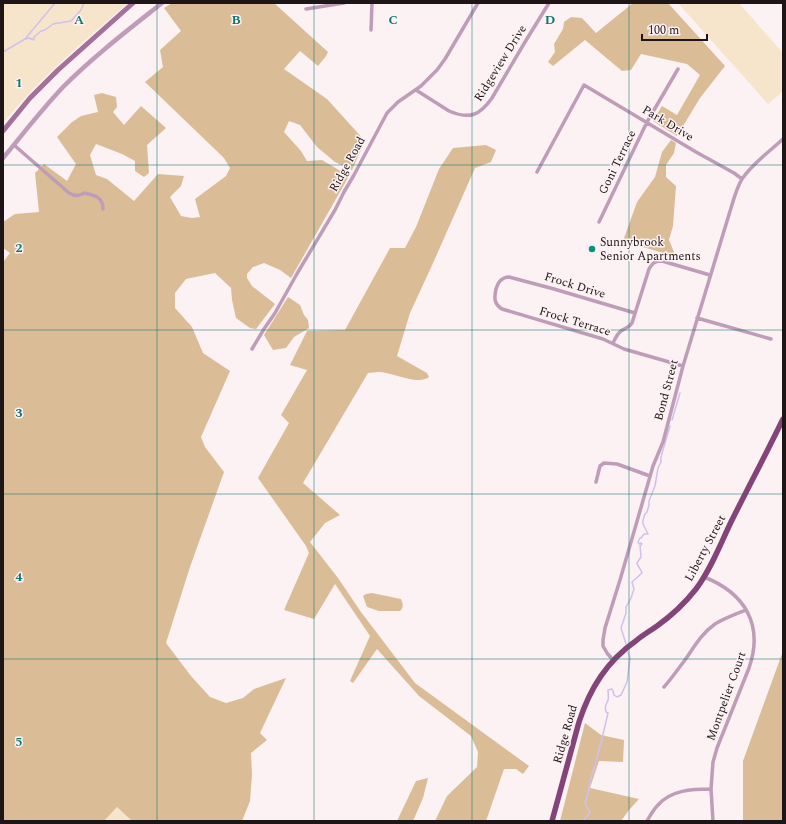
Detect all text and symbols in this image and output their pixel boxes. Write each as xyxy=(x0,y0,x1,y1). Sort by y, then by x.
text: A xyxy=(74,10,84,30)
text: B xyxy=(231,10,241,30)
text: C xyxy=(388,10,398,30)
text: D xyxy=(545,10,555,30)
scale bar xyxy=(642,16,707,42)
street label: Ridgeview Drive xyxy=(469,21,532,105)
text: 100 m xyxy=(648,21,679,40)
text: 1 xyxy=(15,73,23,93)
street label: Park Drive xyxy=(638,101,697,146)
street label: Goni Terrace xyxy=(594,127,641,198)
street label: Ridge Road xyxy=(324,133,371,195)
place label: Sunnybrook Senior Apartments xyxy=(600,233,701,266)
text: 2 xyxy=(15,238,23,258)
marker: Sunnybrook Senior Apartments xyxy=(587,244,597,254)
street label: Frock Drive xyxy=(542,267,608,304)
street label: Frock Terrace xyxy=(537,302,613,341)
street label: Bond Street xyxy=(649,357,684,423)
text: 3 xyxy=(15,403,23,423)
street label: Liberty Street xyxy=(680,511,731,585)
text: 4 xyxy=(15,567,23,587)
street label: Montpelier Court xyxy=(701,649,751,743)
street label: Ridge Road xyxy=(548,702,583,766)
text: 5 xyxy=(15,732,23,752)

